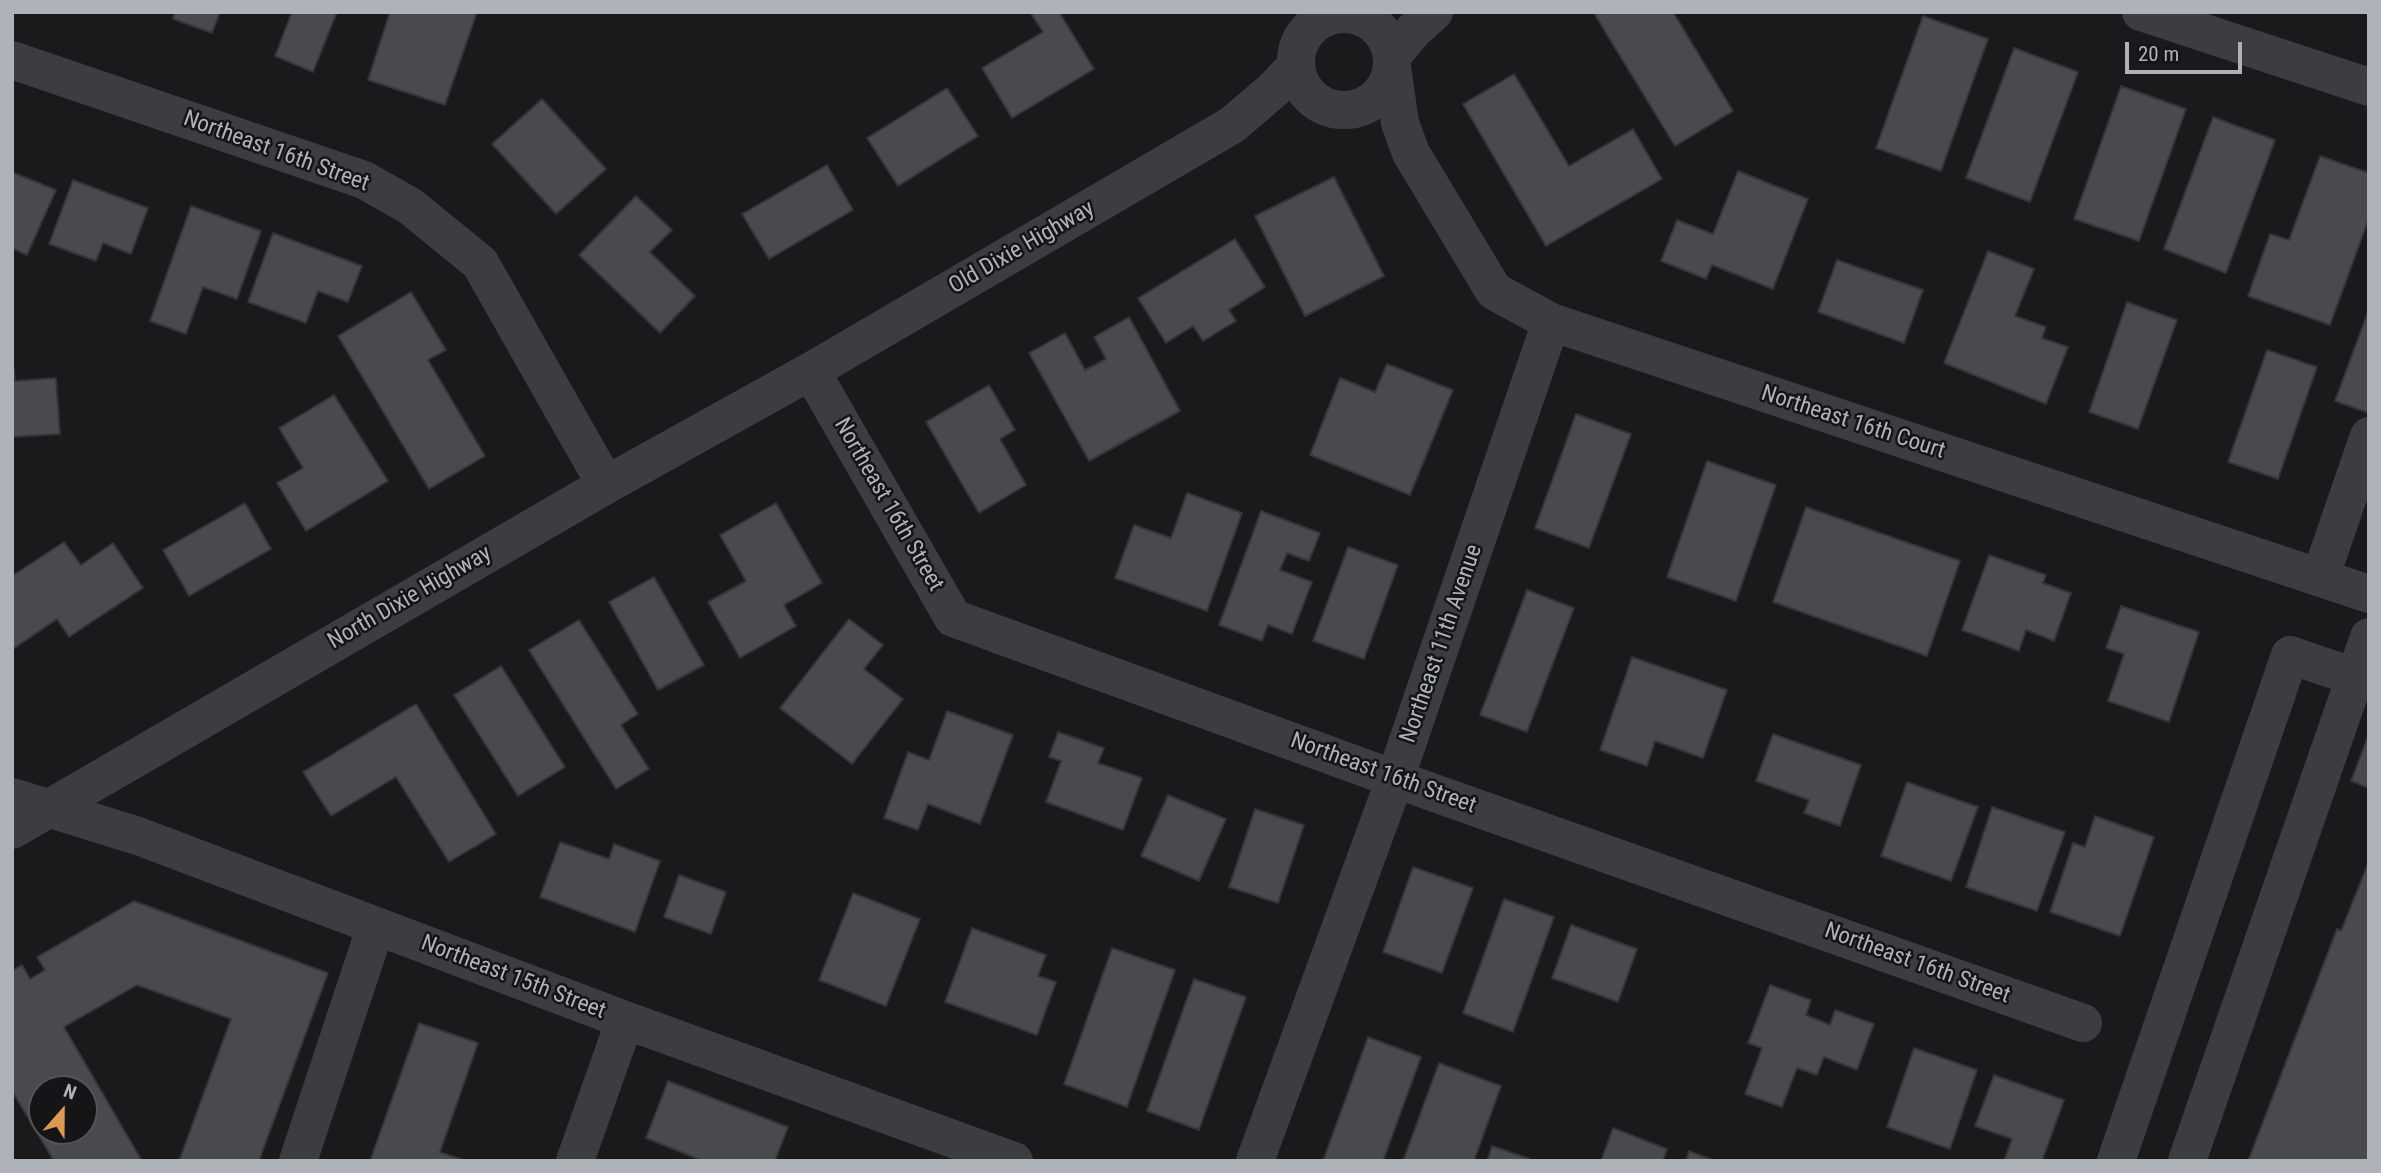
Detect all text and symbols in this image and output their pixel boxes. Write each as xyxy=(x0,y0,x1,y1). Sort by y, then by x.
scale bar xyxy=(2129,28,2246,72)
text: 20 m xyxy=(2138,42,2179,66)
street label: Northeast 16th Street xyxy=(179,106,373,198)
street label: Old Dixie Highway xyxy=(945,195,1099,301)
street label: Northeast 16th Court xyxy=(1758,380,1948,466)
street label: Northeast 16th Street xyxy=(827,413,949,597)
street label: North Dixie Highway xyxy=(324,540,496,656)
street label: Northeast 11th Avenue xyxy=(1395,541,1489,747)
street label: Northeast 16th Street xyxy=(1286,728,1480,820)
street label: Northeast 16th Street xyxy=(1820,918,2014,1010)
street label: Northeast 15th Street xyxy=(417,930,609,1026)
north arrow xyxy=(28,1075,98,1145)
text: N xyxy=(60,1079,80,1105)

